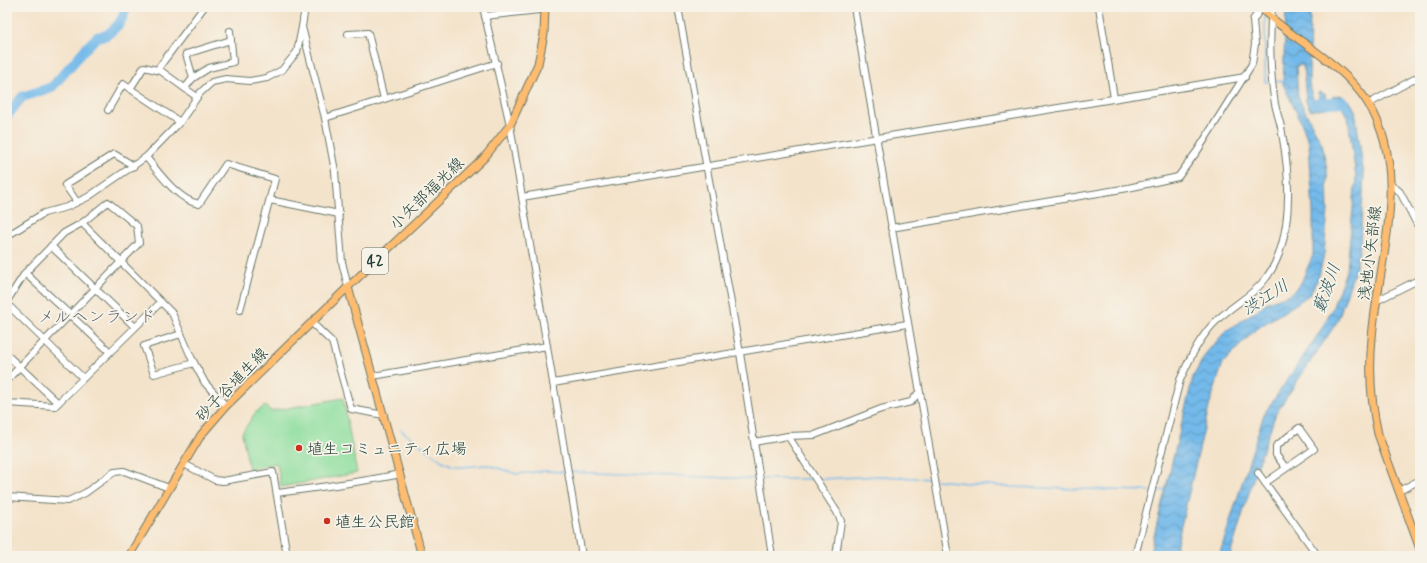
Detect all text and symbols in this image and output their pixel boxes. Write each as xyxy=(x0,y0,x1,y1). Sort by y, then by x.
street label: 小矢部福光線 xyxy=(385,153,469,235)
street label: 浅地小矢部線 xyxy=(1354,204,1387,302)
road number: 42 xyxy=(362,248,388,274)
water label: 藪波川 xyxy=(1308,261,1346,316)
water label: 渋江川 xyxy=(1238,275,1293,321)
district label: メルヘンランド xyxy=(38,306,156,328)
street label: 砂子谷埴生線 xyxy=(191,343,273,427)
place label: 埴生コミュニティ広場 xyxy=(307,439,467,460)
marker: 埴生コミュニティ広場 xyxy=(294,443,304,453)
place label: 埴生公民館 xyxy=(335,512,415,533)
marker: 埴生公民館 xyxy=(322,516,332,526)

